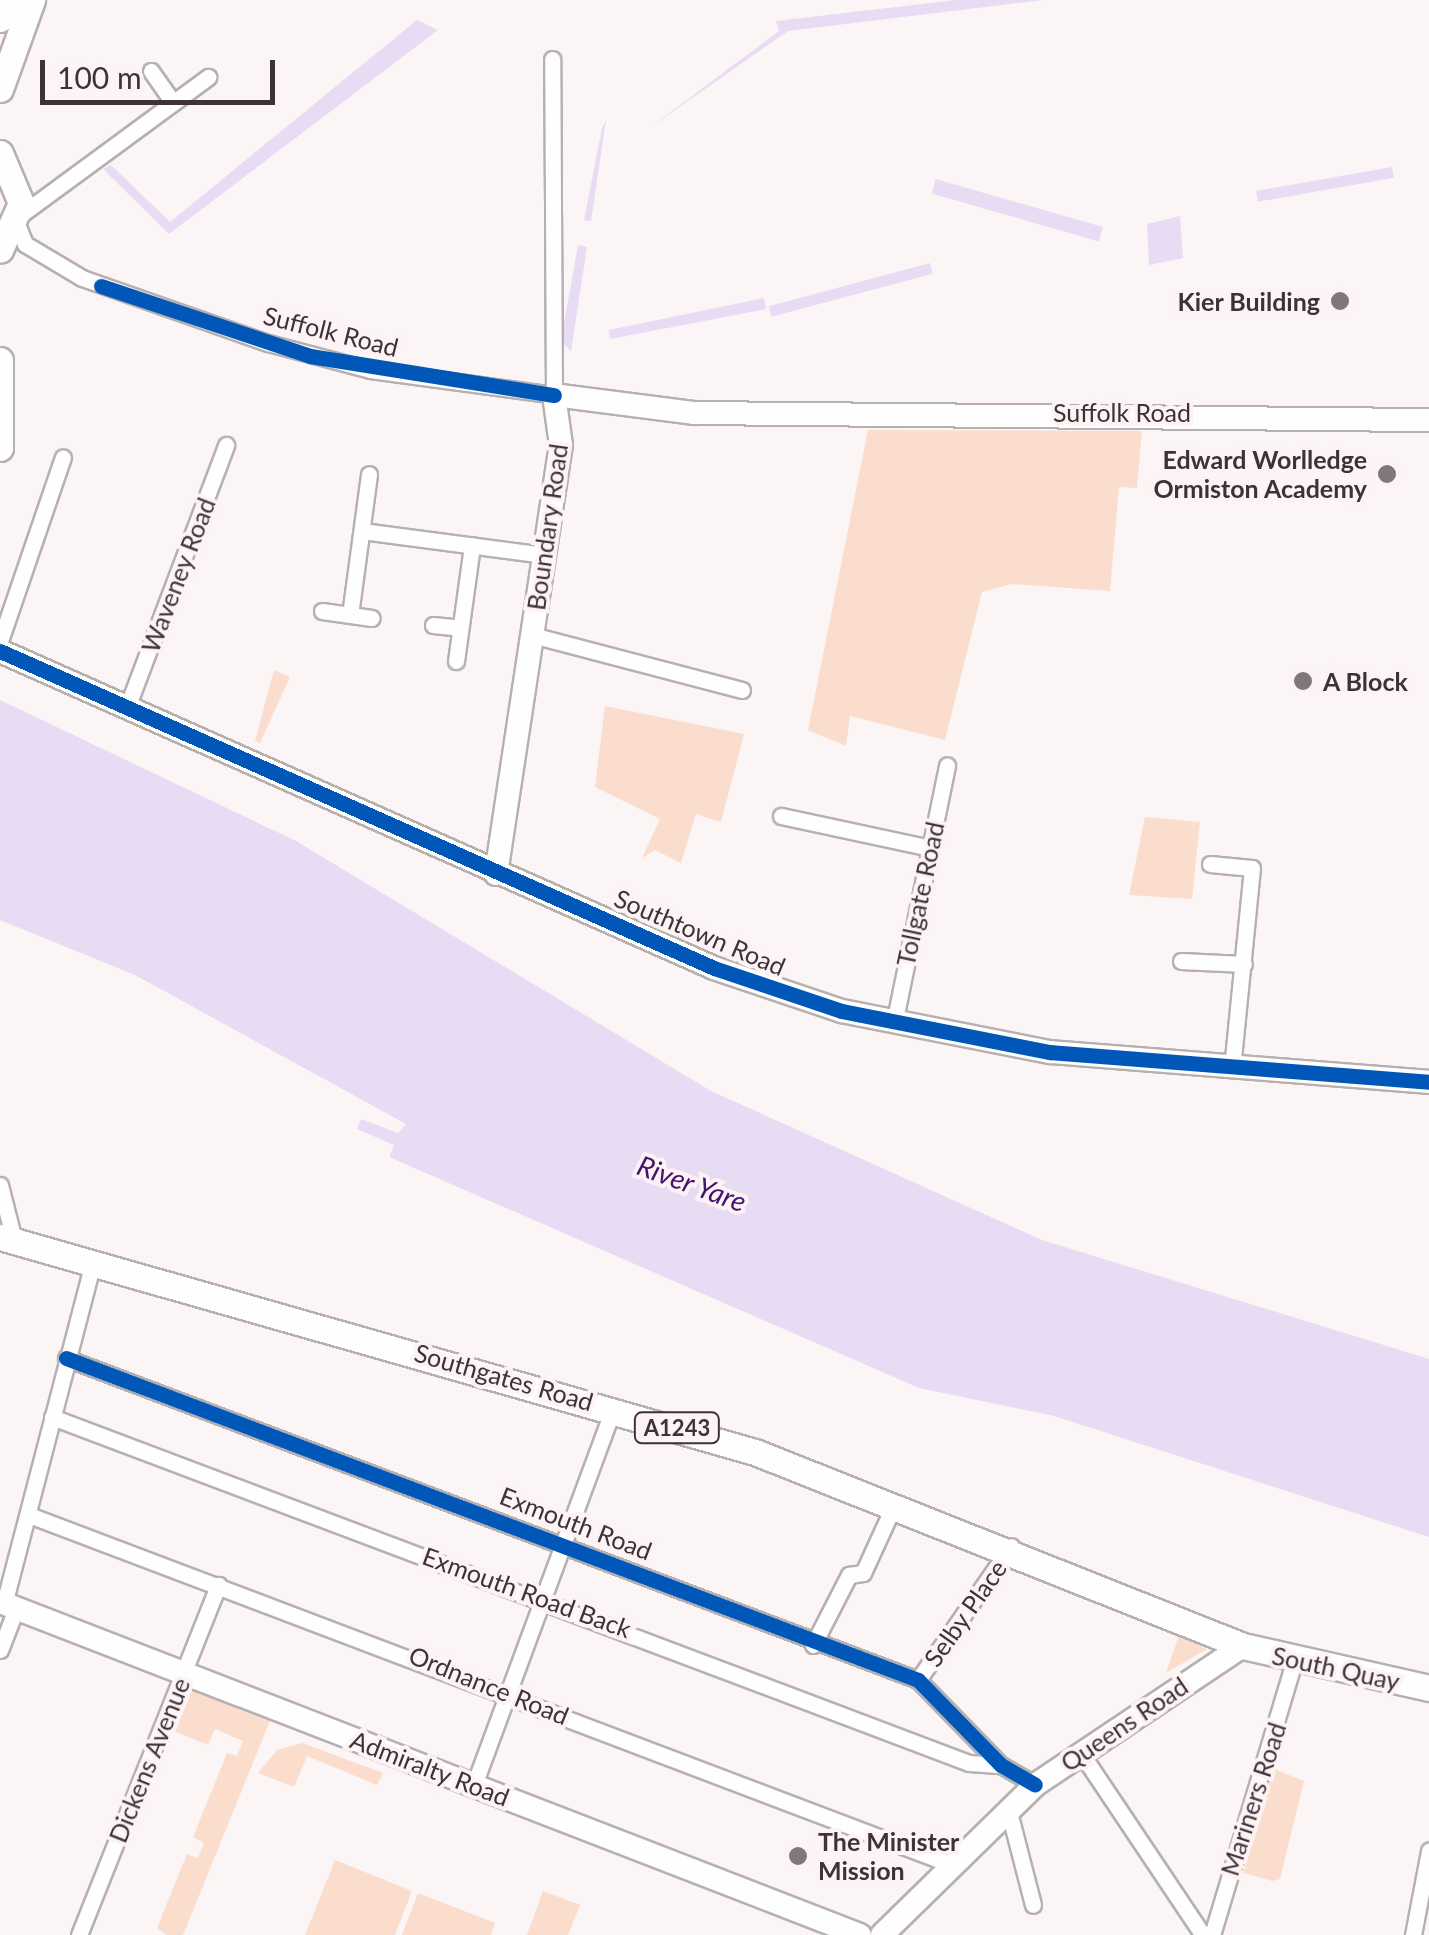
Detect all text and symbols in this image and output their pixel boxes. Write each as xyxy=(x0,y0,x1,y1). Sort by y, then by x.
scale bar xyxy=(45,40,280,102)
text: 100 m xyxy=(57,59,142,95)
place label: Kier Building xyxy=(1177,286,1320,316)
marker: Kier Building xyxy=(1329,290,1351,312)
street label: Suffolk Road xyxy=(260,300,402,362)
street label: Suffolk Road xyxy=(1053,397,1191,427)
street label: Boundary Road xyxy=(520,442,574,612)
place label: Edward Worlledge Ormiston Academy xyxy=(1153,445,1367,504)
marker: Edward Worlledge Ormiston Academy xyxy=(1376,463,1398,485)
street label: Waveney Road xyxy=(135,493,221,657)
place label: A Block xyxy=(1323,666,1409,696)
marker: A Block xyxy=(1292,670,1314,692)
street label: Tollgate Road xyxy=(890,819,950,969)
street label: Southtown Road xyxy=(610,883,790,981)
water label: River Yare xyxy=(632,1148,752,1218)
street label: Southgates Road xyxy=(411,1337,597,1417)
road number: A1243 xyxy=(632,1411,722,1445)
street label: Exmouth Road xyxy=(496,1480,656,1566)
street label: Exmouth Road Back xyxy=(419,1540,635,1644)
street label: Selby Place xyxy=(917,1554,1013,1672)
street label: Ordnance Road xyxy=(405,1639,573,1731)
street label: South Quay xyxy=(1269,1640,1403,1696)
street label: Queens Road xyxy=(1055,1671,1193,1777)
street label: Dickens Avenue xyxy=(102,1673,196,1847)
street label: Mariners Road xyxy=(1214,1719,1292,1879)
street label: Admiralty Road xyxy=(346,1724,514,1812)
place label: The Minister Mission xyxy=(818,1827,959,1886)
marker: The Minister Mission xyxy=(787,1845,809,1867)

